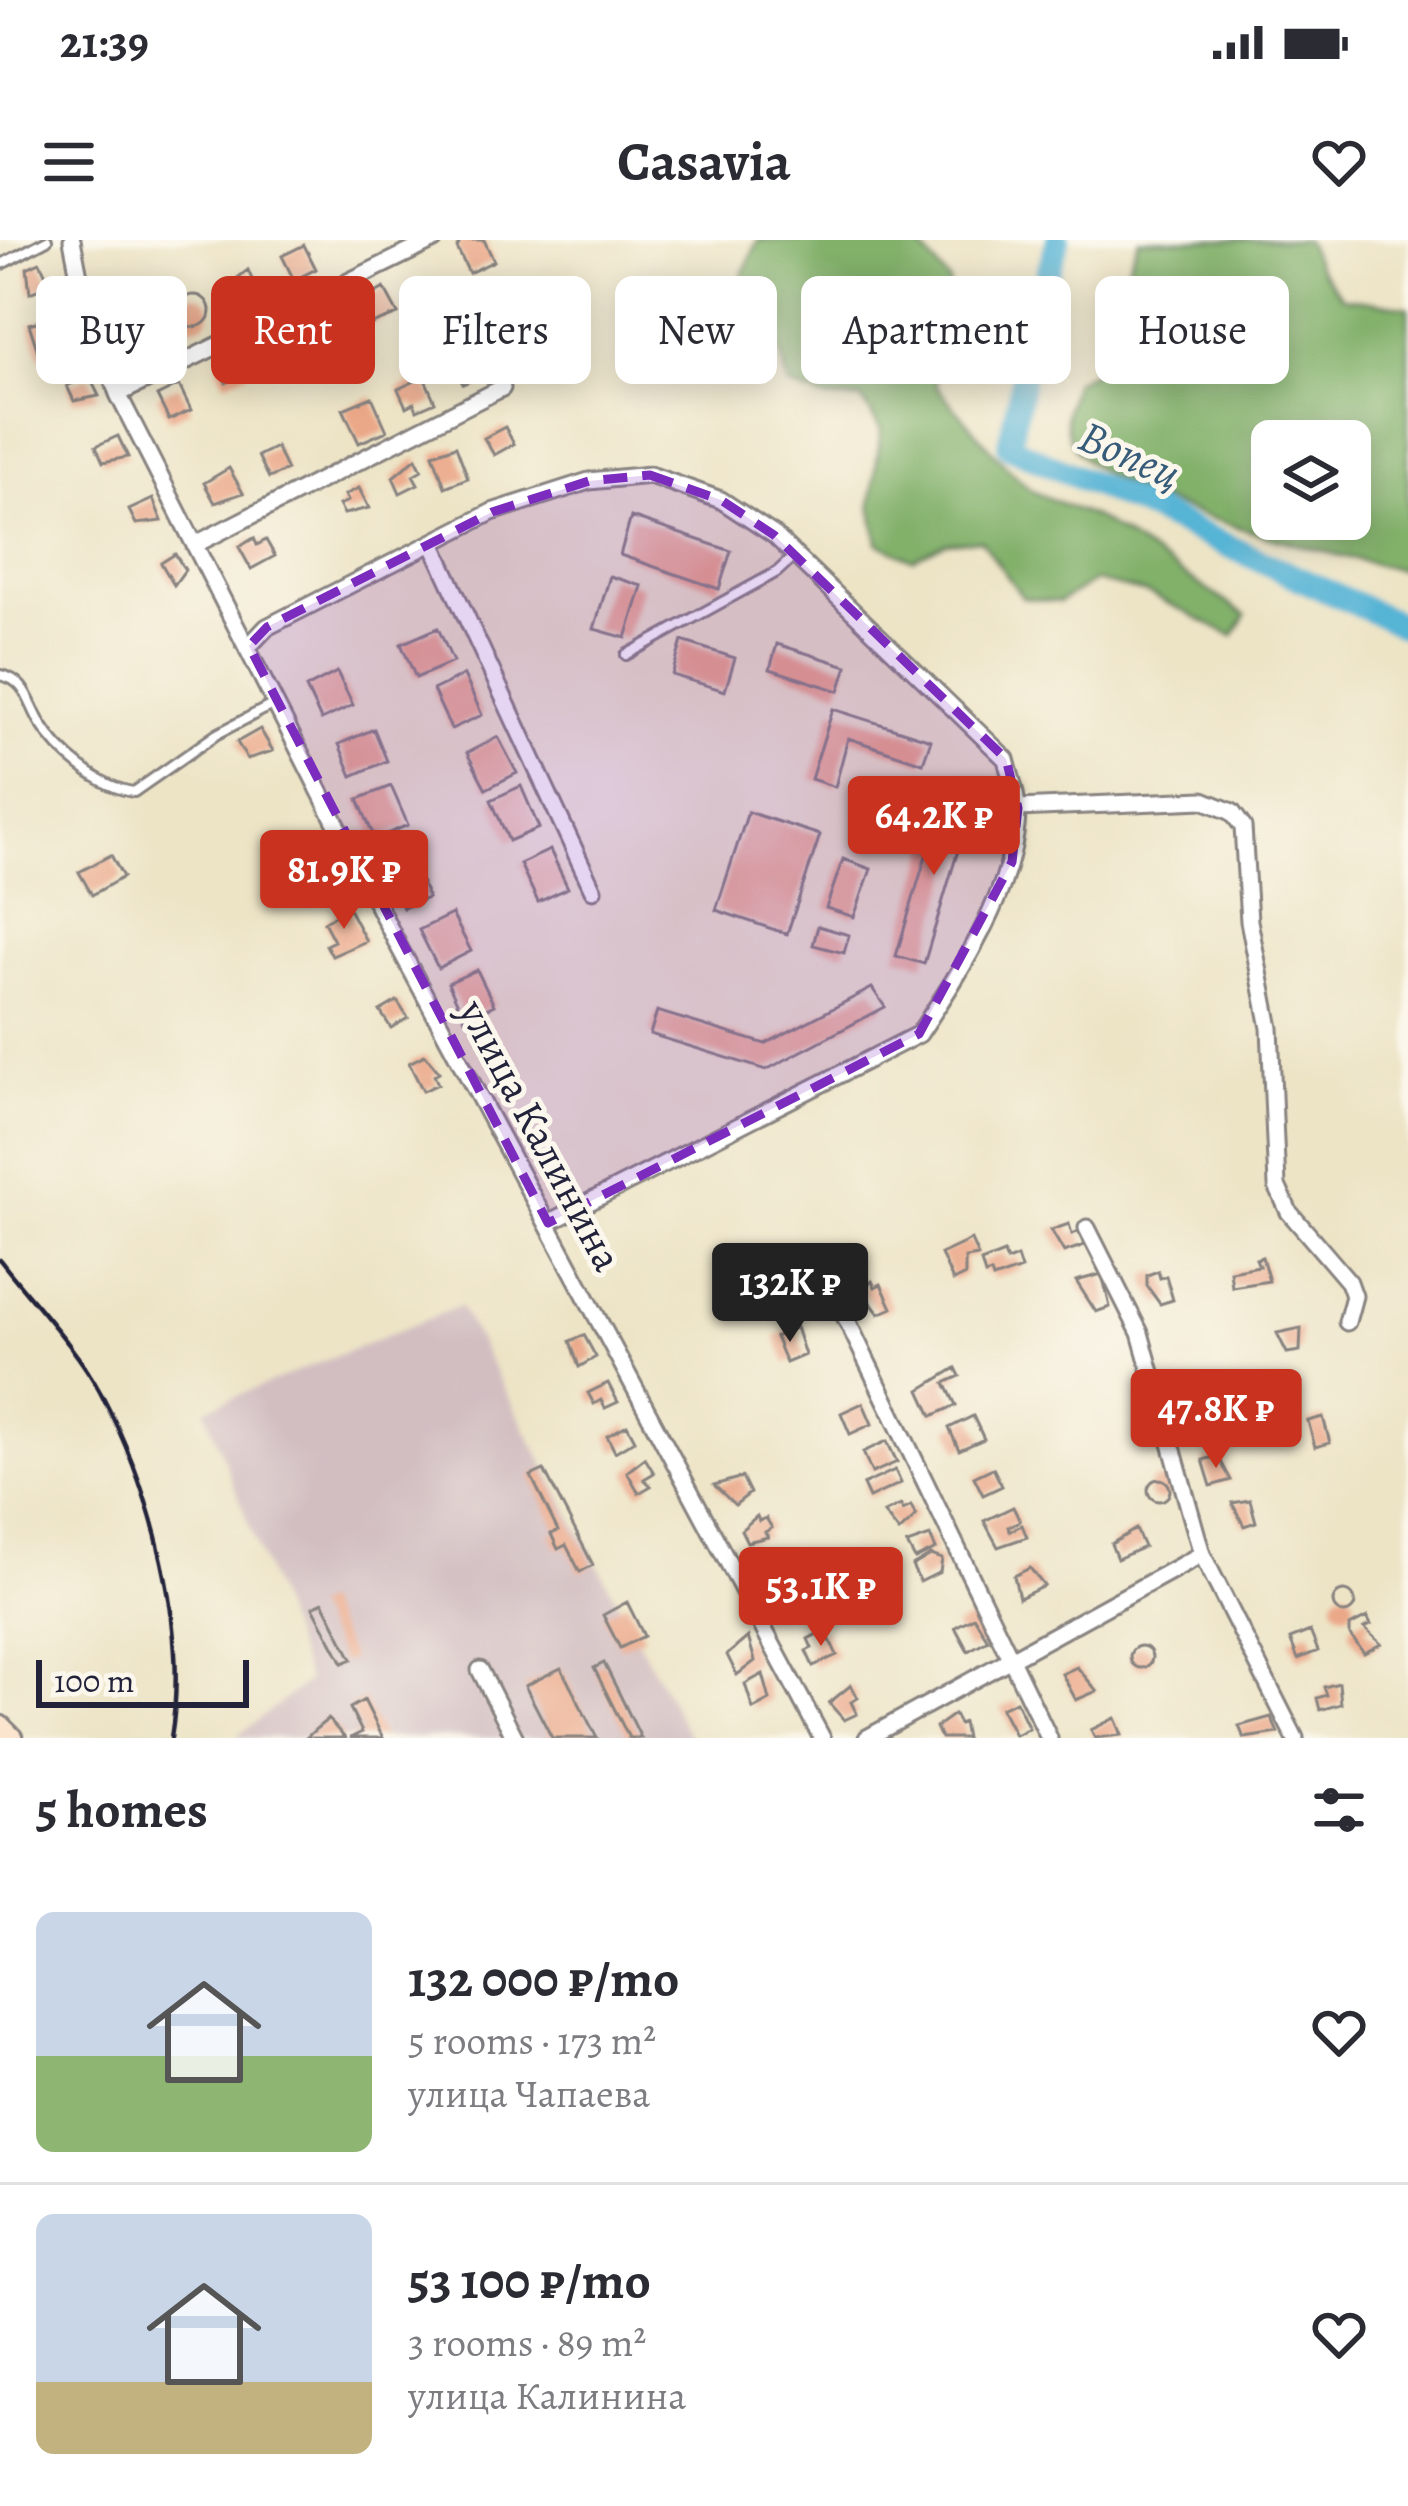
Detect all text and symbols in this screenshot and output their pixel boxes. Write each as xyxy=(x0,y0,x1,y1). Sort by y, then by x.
text: 21:39 xyxy=(60,11,149,73)
text: Casavia xyxy=(617,125,791,199)
icon: menu xyxy=(36,129,102,195)
icon: heart xyxy=(1306,129,1372,195)
chip: Buy xyxy=(36,276,187,384)
chip: Rent xyxy=(211,276,375,384)
chip: Filters xyxy=(399,276,591,384)
chip: New xyxy=(615,276,777,384)
chip: Apartment xyxy=(801,276,1071,384)
chip: House xyxy=(1095,276,1289,384)
water label: Вопец xyxy=(1069,405,1191,505)
map controls xyxy=(1251,420,1371,540)
button: layers xyxy=(1251,420,1371,540)
pin: 64.2K ₽ xyxy=(823,776,1045,878)
text: 64.2K ₽ xyxy=(875,788,993,841)
pin: 81.9K ₽ xyxy=(233,830,455,932)
text: 81.9K ₽ xyxy=(287,842,401,895)
street label: улица Калинина xyxy=(445,988,637,1281)
pin: 132K ₽ xyxy=(692,1243,888,1345)
text: 132K ₽ xyxy=(739,1255,841,1308)
pin: 47.8K ₽ xyxy=(1105,1369,1327,1471)
text: 47.8K ₽ xyxy=(1158,1381,1274,1434)
pin: 53.1K ₽ xyxy=(710,1547,932,1649)
text: 53.1K ₽ xyxy=(766,1559,876,1612)
scale bar xyxy=(36,1654,249,1707)
text: 100 m xyxy=(54,1658,134,1703)
text: 5 homes xyxy=(36,1775,208,1845)
icon: filters xyxy=(1306,1777,1372,1843)
text: 132 000 ₽/mo xyxy=(408,1944,679,2014)
icon: home xyxy=(132,1960,276,2104)
icon: heart xyxy=(1306,1999,1372,2065)
text: 5 rooms · 173 m² xyxy=(408,2014,656,2067)
text: улица Чапаева xyxy=(408,2067,650,2120)
text: 53 100 ₽/mo xyxy=(408,2246,651,2316)
icon: home xyxy=(132,2262,276,2406)
icon: heart xyxy=(1306,2301,1372,2367)
text: 3 rooms · 89 m² xyxy=(408,2316,646,2369)
text: улица Калинина xyxy=(408,2369,686,2422)

